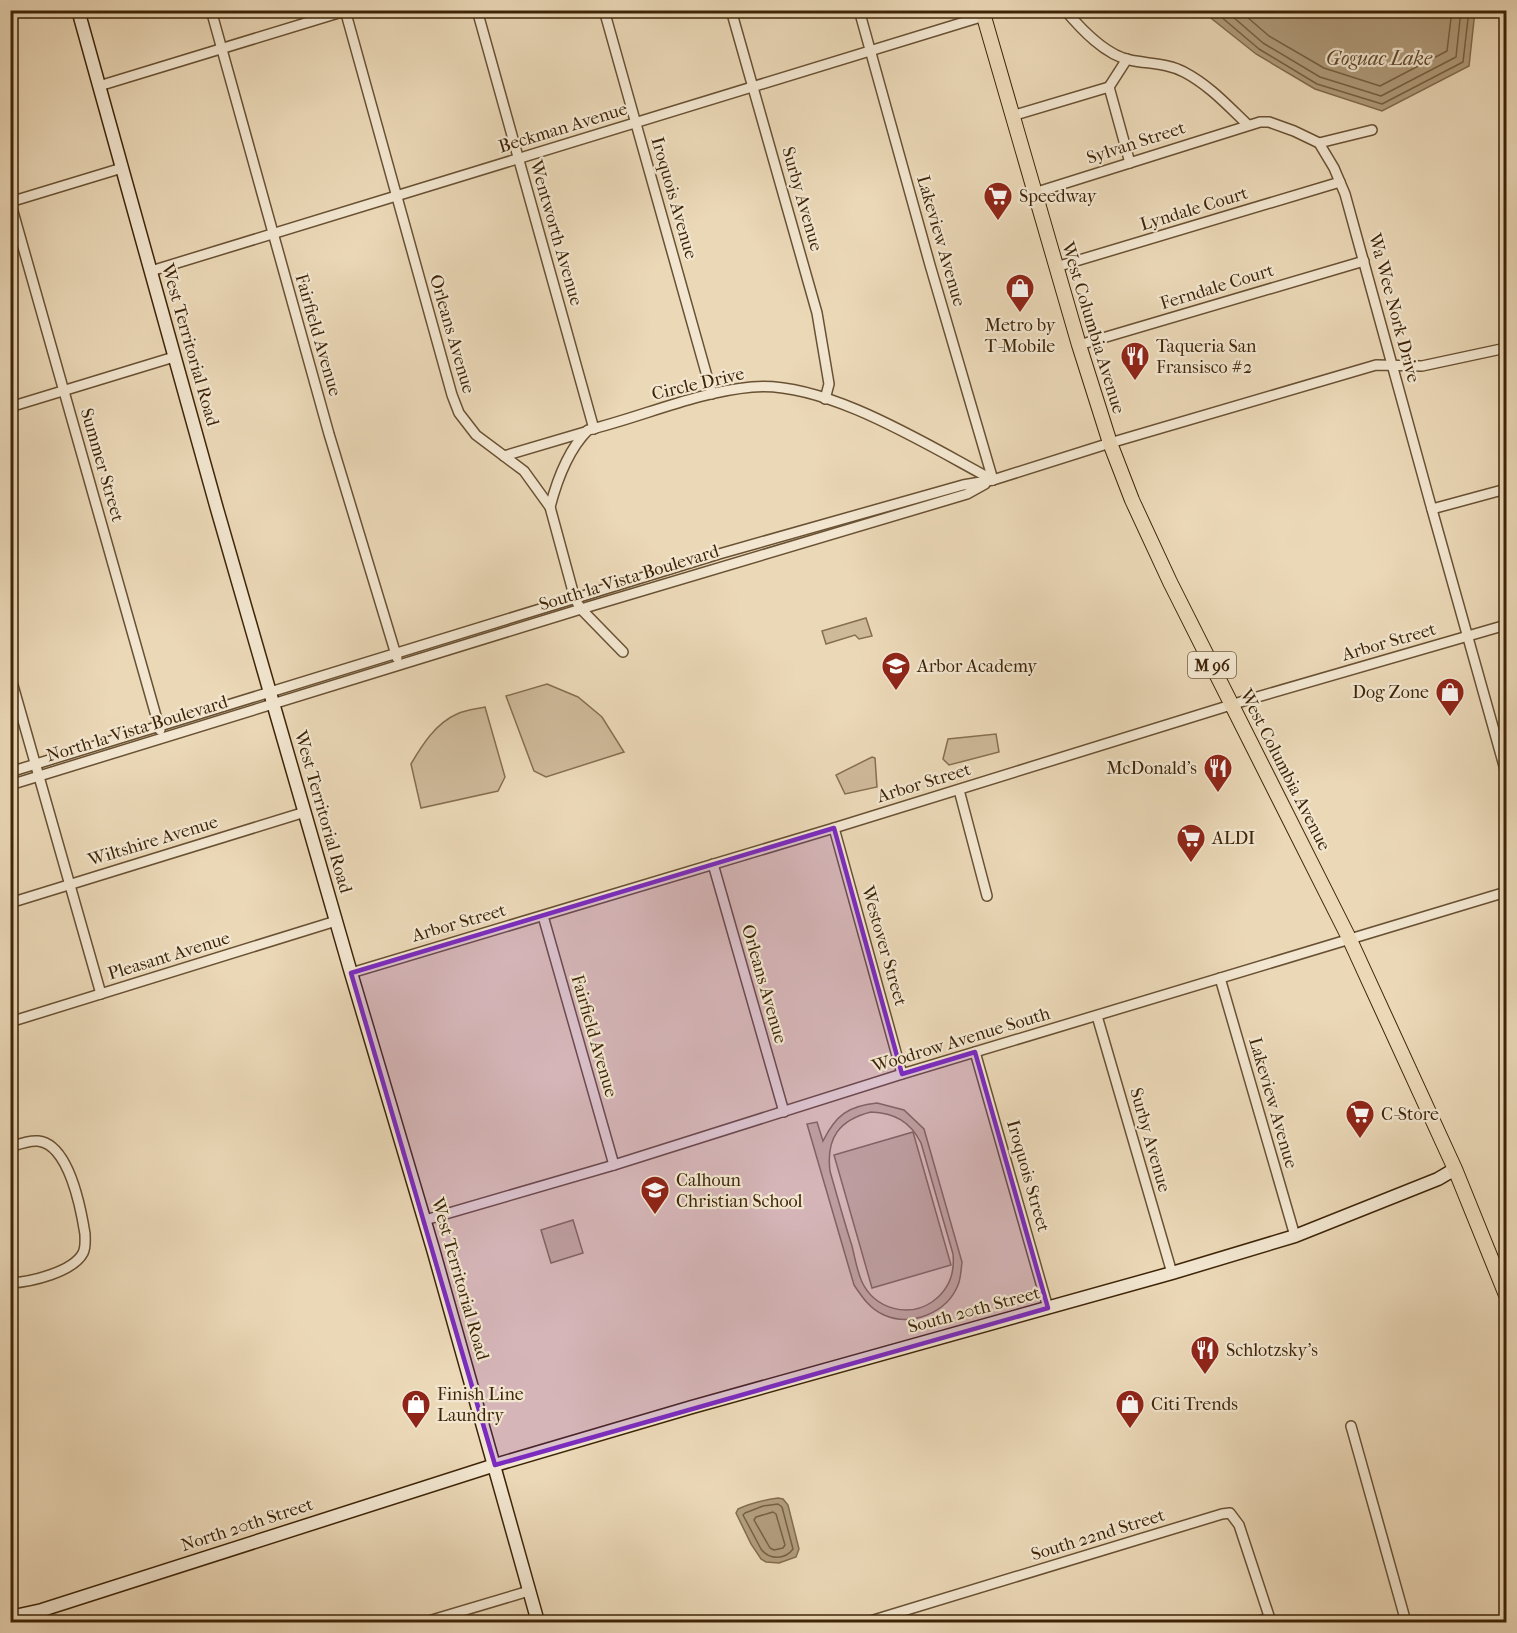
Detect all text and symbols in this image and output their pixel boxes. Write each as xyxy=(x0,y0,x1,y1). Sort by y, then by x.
water label: Goguac Lake xyxy=(1326,47,1433,70)
street label: Beckman Avenue xyxy=(496,98,630,158)
street label: Sylvan Street xyxy=(1084,117,1188,169)
street label: Iroquois Avenue xyxy=(647,135,701,262)
street label: Surby Avenue xyxy=(777,144,827,254)
street label: Wentworth Avenue xyxy=(525,157,587,308)
street label: Lakeview Avenue xyxy=(912,173,970,309)
supermarket icon: Speedway xyxy=(982,180,1014,222)
street label: Lyndale Court xyxy=(1138,182,1251,235)
place label: Speedway xyxy=(1019,186,1098,207)
street label: Wa Wee Nork Drive xyxy=(1364,230,1424,385)
street label: West Columbia Avenue xyxy=(1057,239,1129,416)
street label: West Territorial Road xyxy=(156,260,223,429)
street label: Ferndale Court xyxy=(1158,260,1277,314)
street label: Fairfield Avenue xyxy=(290,271,346,399)
street label: Orleans Avenue xyxy=(425,272,479,396)
shop icon: Metro by T-Mobile xyxy=(1004,272,1036,314)
place label: Metro by T-Mobile xyxy=(985,315,1057,357)
place label: Taqueria San Fransisco #2 xyxy=(1156,336,1257,378)
restaurant icon: Taqueria San Fransisco #2 xyxy=(1119,340,1151,382)
street label: Circle Drive xyxy=(650,363,746,405)
street label: Summer Street xyxy=(76,406,128,525)
street label: South la Vista Boulevard xyxy=(537,541,722,615)
street label: Arbor Street xyxy=(1339,618,1439,666)
school or university icon: Arbor Academy xyxy=(880,650,912,692)
road number: M 96 xyxy=(1188,652,1236,678)
place label: Arbor Academy xyxy=(916,656,1038,677)
shop icon: Dog Zone xyxy=(1434,676,1466,718)
place label: Dog Zone xyxy=(1352,682,1429,703)
street label: West Columbia Avenue xyxy=(1235,685,1335,854)
street label: North la Vista Boulevard xyxy=(44,691,230,767)
street label: West Territorial Road xyxy=(289,727,356,896)
restaurant icon: McDonald's xyxy=(1202,752,1234,794)
place label: McDonald's xyxy=(1106,758,1197,779)
street label: Arbor Street xyxy=(874,759,974,807)
street label: Wiltshire Avenue xyxy=(85,811,221,871)
supermarket icon: ALDI xyxy=(1175,822,1207,864)
place label: ALDI xyxy=(1211,828,1255,849)
street label: Westover Street xyxy=(857,883,911,1009)
street label: Arbor Street xyxy=(409,899,509,947)
street label: Orleans Avenue xyxy=(737,922,791,1046)
street label: Pleasant Avenue xyxy=(105,927,233,985)
street label: Fairfield Avenue xyxy=(566,972,622,1100)
street label: Woodrow Avenue South xyxy=(869,1003,1053,1077)
street label: Lakeview Avenue xyxy=(1244,1035,1302,1171)
street label: Surby Avenue xyxy=(1125,1085,1175,1195)
supermarket icon: C-Store xyxy=(1344,1098,1376,1140)
place label: C-Store xyxy=(1381,1104,1439,1125)
street label: Iroquois Street xyxy=(1002,1118,1054,1235)
place label: Calhoun Christian School xyxy=(676,1170,803,1212)
school or university icon: Calhoun Christian School xyxy=(639,1174,671,1216)
street label: West Territorial Road xyxy=(426,1194,493,1363)
street label: South 20th Street xyxy=(906,1282,1043,1338)
restaurant icon: Schlotzsky's xyxy=(1189,1334,1221,1376)
place label: Schlotzsky's xyxy=(1226,1340,1318,1361)
place label: Finish Line Laundry xyxy=(437,1384,524,1426)
shop icon: Finish Line Laundry xyxy=(400,1388,432,1430)
shop icon: Citi Trends xyxy=(1114,1388,1146,1430)
place label: Citi Trends xyxy=(1151,1394,1238,1415)
street label: North 20th Street xyxy=(178,1494,316,1556)
street label: South 22nd Street xyxy=(1029,1504,1168,1565)

